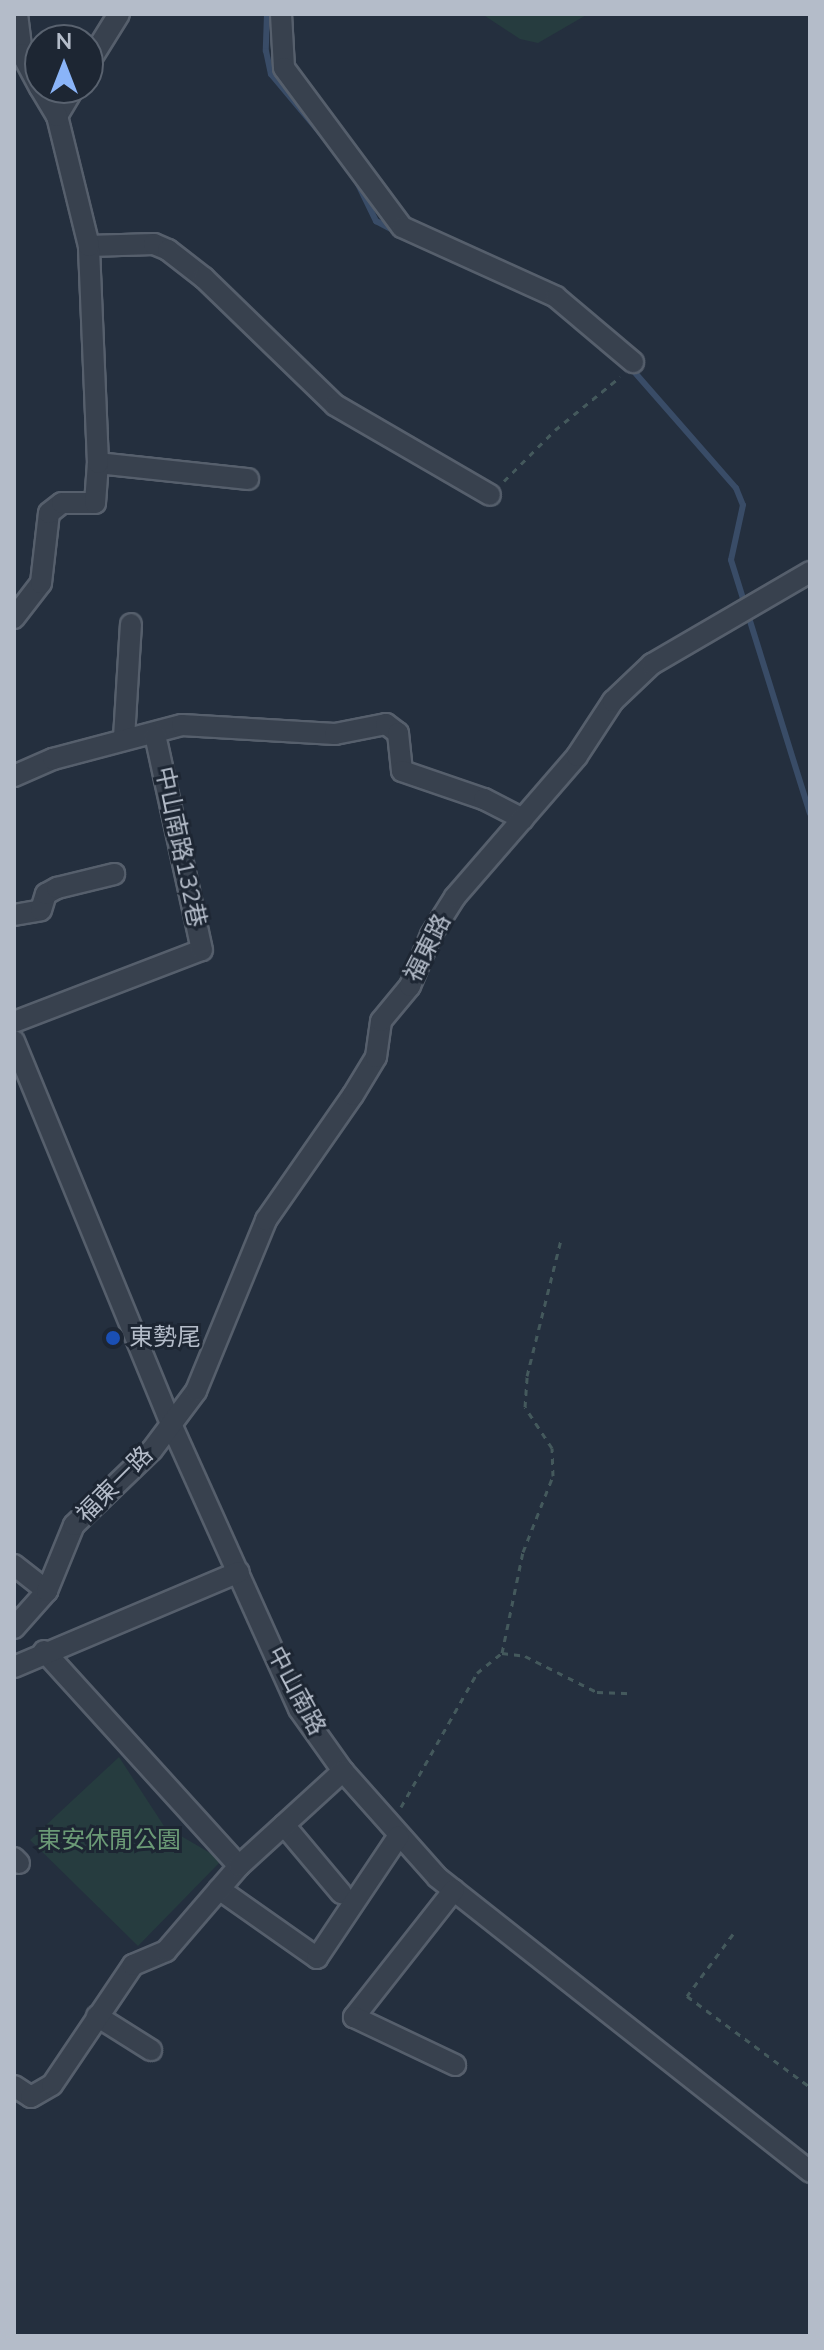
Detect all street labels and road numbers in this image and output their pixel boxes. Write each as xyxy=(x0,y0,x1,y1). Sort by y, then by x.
street label: 中山南路132巷 xyxy=(149,764,211,930)
street label: 福東路 xyxy=(399,909,457,987)
street label: 福東一路 xyxy=(71,1441,159,1529)
street label: 中山南路 xyxy=(261,1642,331,1740)

